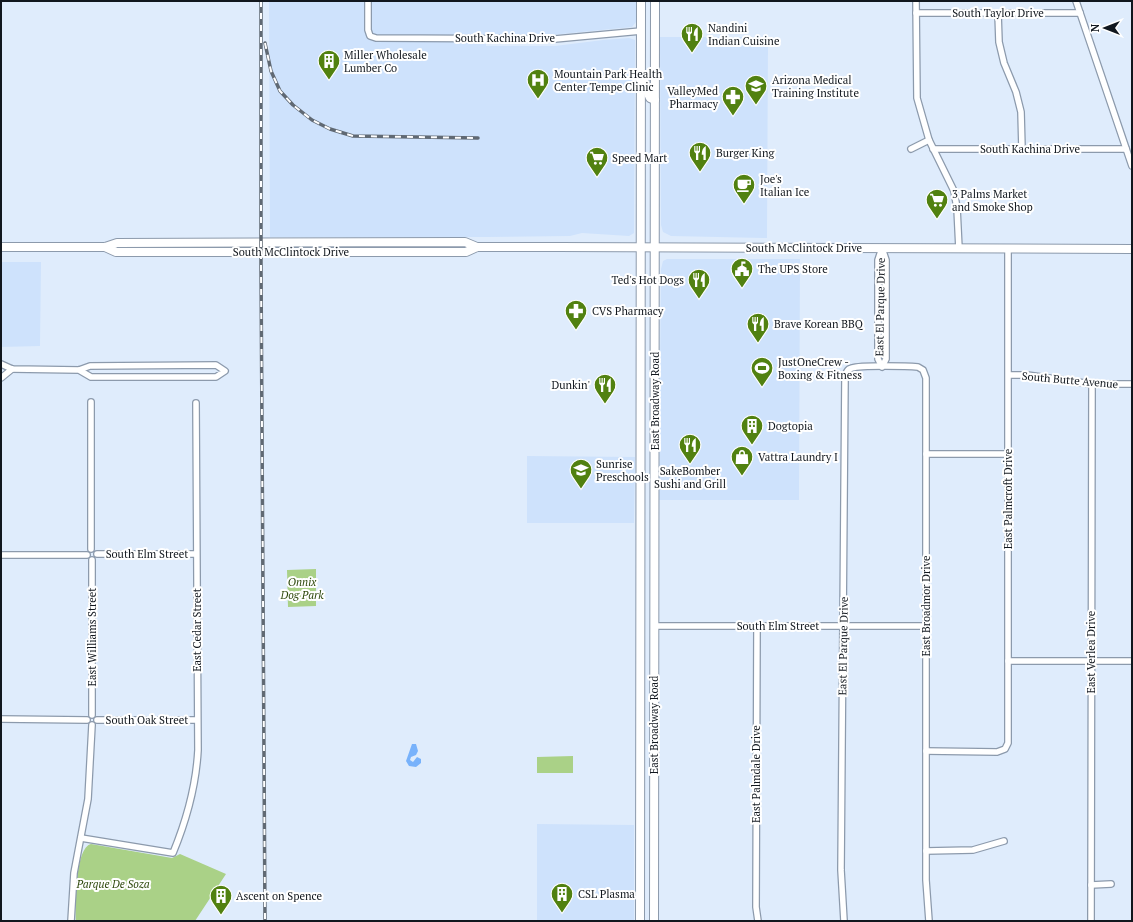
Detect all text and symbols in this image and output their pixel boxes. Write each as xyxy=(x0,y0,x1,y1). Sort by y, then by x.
street label: South Taylor Drive xyxy=(952,6,1044,20)
north arrow xyxy=(1085,8,1125,48)
restaurant icon: Nandini Indian Cuisine xyxy=(679,21,705,54)
place label: Nandini Indian Cuisine xyxy=(708,21,780,48)
text: N xyxy=(1088,23,1102,32)
street label: South Kachina Drive xyxy=(455,31,555,45)
building icon: Miller Wholesale Lumber Co xyxy=(316,48,342,81)
place label: Miller Wholesale Lumber Co xyxy=(344,48,427,75)
hospital icon: Mountain Park Health Center Tempe Clinic xyxy=(525,67,551,100)
place label: Mountain Park Health Center Tempe Clinic xyxy=(554,67,663,94)
school or university icon: Arizona Medical Training Institute xyxy=(743,73,769,106)
place label: Arizona Medical Training Institute xyxy=(772,73,859,100)
place label: ValleyMed Pharmacy xyxy=(667,84,718,111)
pharmacy icon: ValleyMed Pharmacy xyxy=(720,84,746,117)
restaurant icon: Burger King xyxy=(687,140,713,173)
street label: South Kachina Drive xyxy=(980,142,1080,156)
supermarket icon: Speed Mart xyxy=(584,145,610,178)
place label: Burger King xyxy=(716,146,774,160)
place label: Speed Mart xyxy=(612,151,667,165)
cafe icon: Joe's Italian Ice xyxy=(731,172,757,205)
place label: Joe's Italian Ice xyxy=(760,172,810,199)
supermarket icon: 3 Palms Market and Smoke Shop xyxy=(924,187,950,220)
place label: 3 Palms Market and Smoke Shop xyxy=(952,187,1033,214)
street label: South McClintock Drive xyxy=(746,241,863,255)
street label: South McClintock Drive xyxy=(233,245,350,259)
public building icon: The UPS Store xyxy=(729,256,755,289)
street label: East El Parque Drive xyxy=(872,257,888,357)
place label: The UPS Store xyxy=(758,262,828,276)
restaurant icon: Ted's Hot Dogs xyxy=(686,267,712,300)
place label: Ted's Hot Dogs xyxy=(612,273,684,287)
pharmacy icon: CVS Pharmacy xyxy=(563,298,589,331)
place label: CVS Pharmacy xyxy=(592,304,664,318)
restaurant icon: Brave Korean BBQ xyxy=(745,311,771,344)
place label: Brave Korean BBQ xyxy=(774,317,864,331)
street label: East Broadway Road xyxy=(648,352,662,450)
sports icon: JustOneCrew - Boxing & Fitness xyxy=(749,355,775,388)
place label: JustOneCrew - Boxing & Fitness xyxy=(778,355,862,382)
street label: South Butte Avenue xyxy=(1021,369,1119,391)
restaurant icon: Dunkin' xyxy=(592,372,618,405)
place label: Dunkin' xyxy=(551,378,590,392)
building icon: Dogtopia xyxy=(739,413,765,446)
place label: Dogtopia xyxy=(768,419,813,433)
restaurant icon: SakeBomber Sushi and Grill xyxy=(677,432,703,465)
shop icon: Vattra Laundry I xyxy=(729,444,755,477)
street label: East Palmcroft Drive xyxy=(1001,448,1015,549)
place label: Vattra Laundry I xyxy=(758,450,838,464)
school or university icon: Sunrise Preschools xyxy=(568,457,594,490)
place label: Sunrise Preschools xyxy=(596,457,649,484)
place label: SakeBomber Sushi and Grill xyxy=(654,464,726,491)
street label: South Elm Street xyxy=(106,547,188,561)
street label: East Broadmor Drive xyxy=(919,555,933,656)
park label: Onnix Dog Park xyxy=(279,575,324,602)
street label: East Williams Street xyxy=(85,588,99,686)
street label: East Cedar Street xyxy=(190,588,204,672)
street label: East El Parque Drive xyxy=(835,596,851,696)
street label: East Verlea Drive xyxy=(1084,610,1098,693)
street label: South Elm Street xyxy=(737,619,819,633)
street label: East Broadway Road xyxy=(647,676,661,774)
street label: South Oak Street xyxy=(106,713,188,727)
street label: East Palmdale Drive xyxy=(749,725,763,823)
park label: Parque De Soza xyxy=(75,877,150,891)
building icon: CSL Plasma xyxy=(549,881,575,914)
building icon: Ascent on Spence xyxy=(208,883,234,916)
place label: CSL Plasma xyxy=(578,887,635,901)
place label: Ascent on Spence xyxy=(236,889,322,903)

